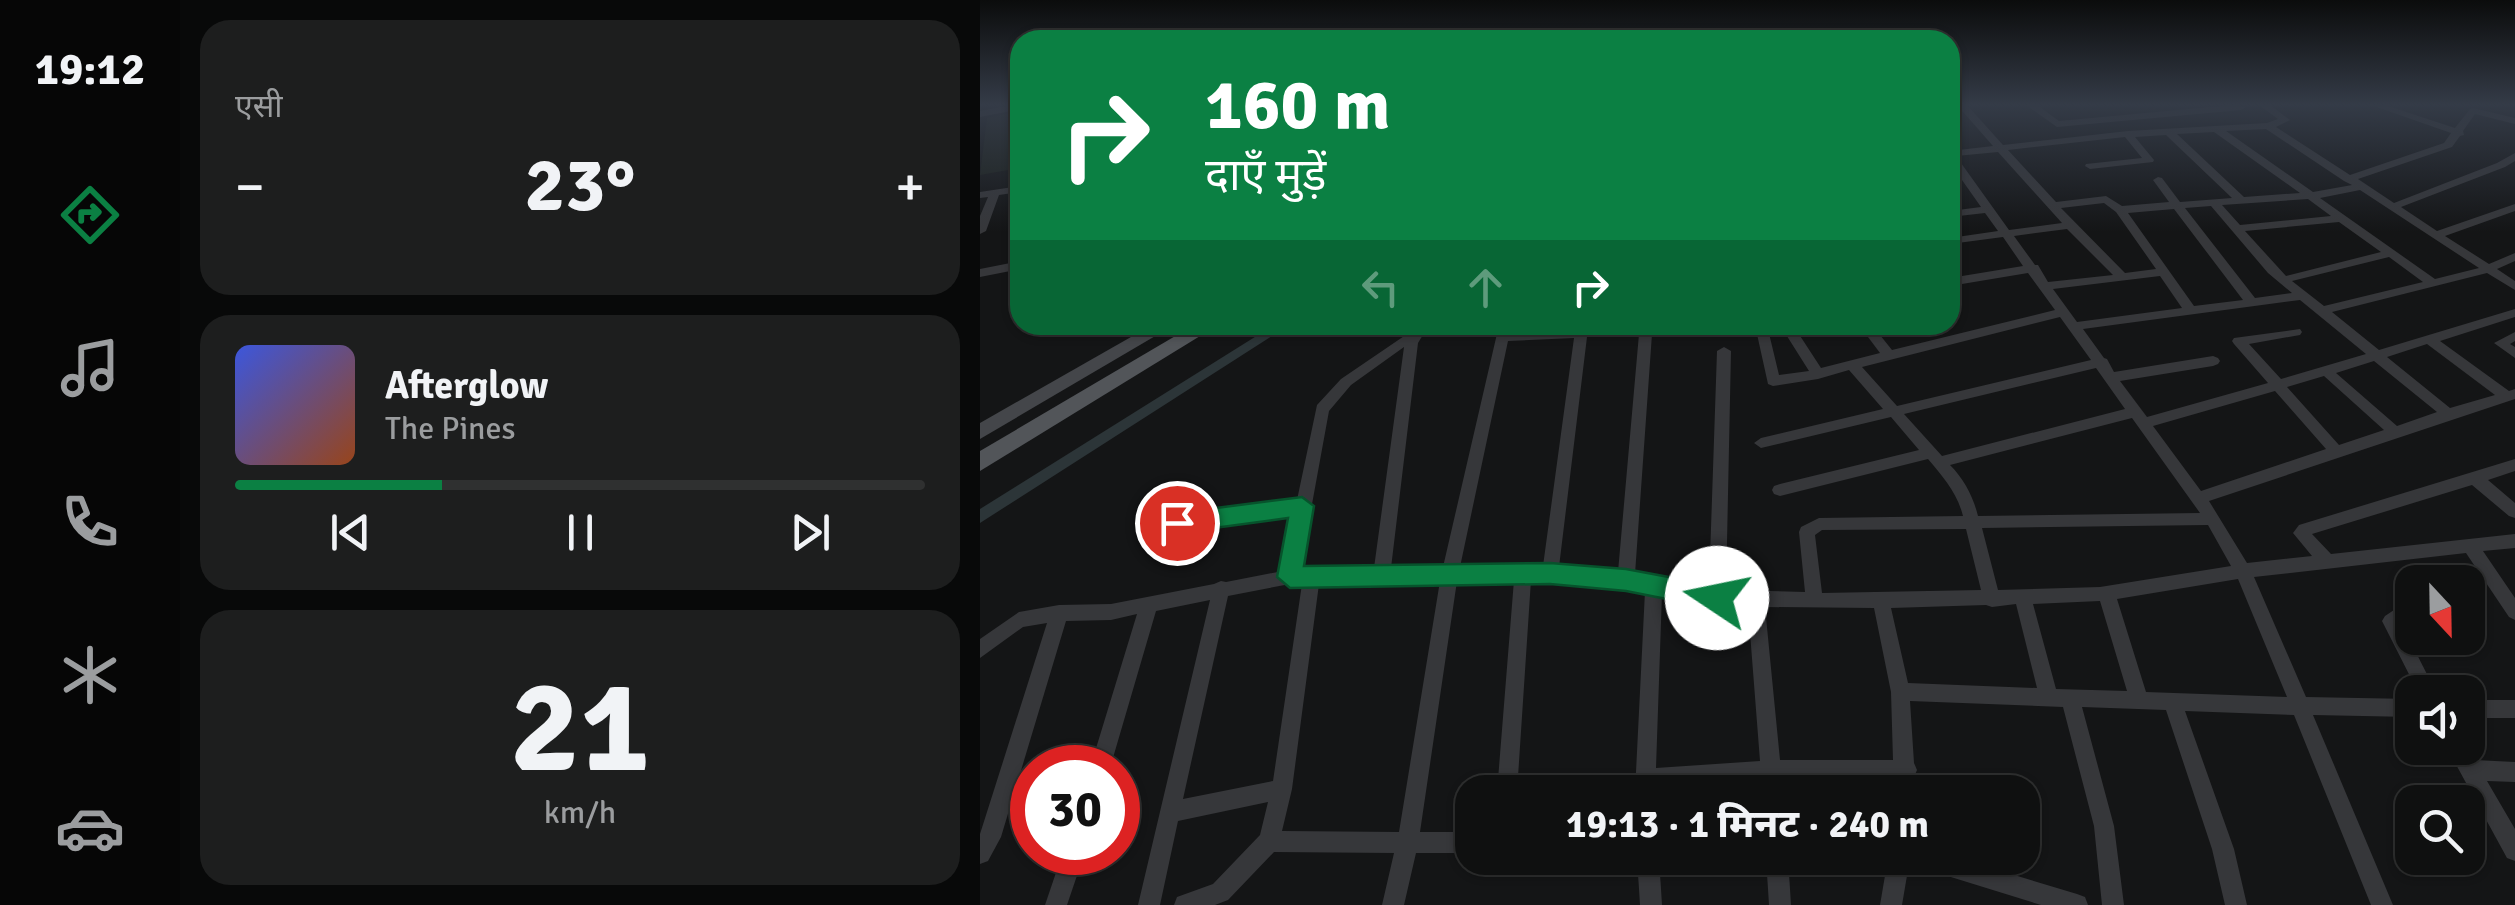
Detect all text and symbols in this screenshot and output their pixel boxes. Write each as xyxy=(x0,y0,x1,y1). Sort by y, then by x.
text: 19:12 xyxy=(35,42,145,97)
text: 160 m xyxy=(1205,62,1390,148)
icon: right xyxy=(1040,70,1170,200)
text: एसी xyxy=(235,87,283,126)
text: 23° xyxy=(525,139,636,232)
text: दाएँ मुड़ें xyxy=(1205,148,1326,203)
text: − xyxy=(235,153,265,221)
text: + xyxy=(895,153,925,221)
icon: directions xyxy=(55,180,125,250)
icon: left xyxy=(1353,260,1408,315)
icon: ahead xyxy=(1458,260,1513,315)
icon: right xyxy=(1563,260,1618,315)
icon: music xyxy=(55,333,125,403)
text: Afterglow xyxy=(385,362,548,409)
text: The Pines xyxy=(385,409,516,448)
pin xyxy=(1135,481,1220,566)
icon: phone xyxy=(55,487,125,557)
icon: arrive xyxy=(1150,496,1205,551)
icon: previous xyxy=(323,505,378,560)
icon: pause xyxy=(553,505,608,560)
icon: next xyxy=(783,505,838,560)
position arrow xyxy=(1665,546,1769,650)
north arrow xyxy=(2395,565,2485,655)
map controls xyxy=(2395,565,2485,875)
icon: climate xyxy=(55,640,125,710)
text: 21 xyxy=(510,648,650,808)
button: sound xyxy=(2395,675,2485,765)
speed limit sign: 30 xyxy=(1010,745,1140,875)
button: search xyxy=(2395,785,2485,875)
icon: car xyxy=(55,793,125,863)
text: km/h xyxy=(544,793,616,832)
text: 19:13 · 1 मिनट · 240 m xyxy=(1566,801,1929,848)

